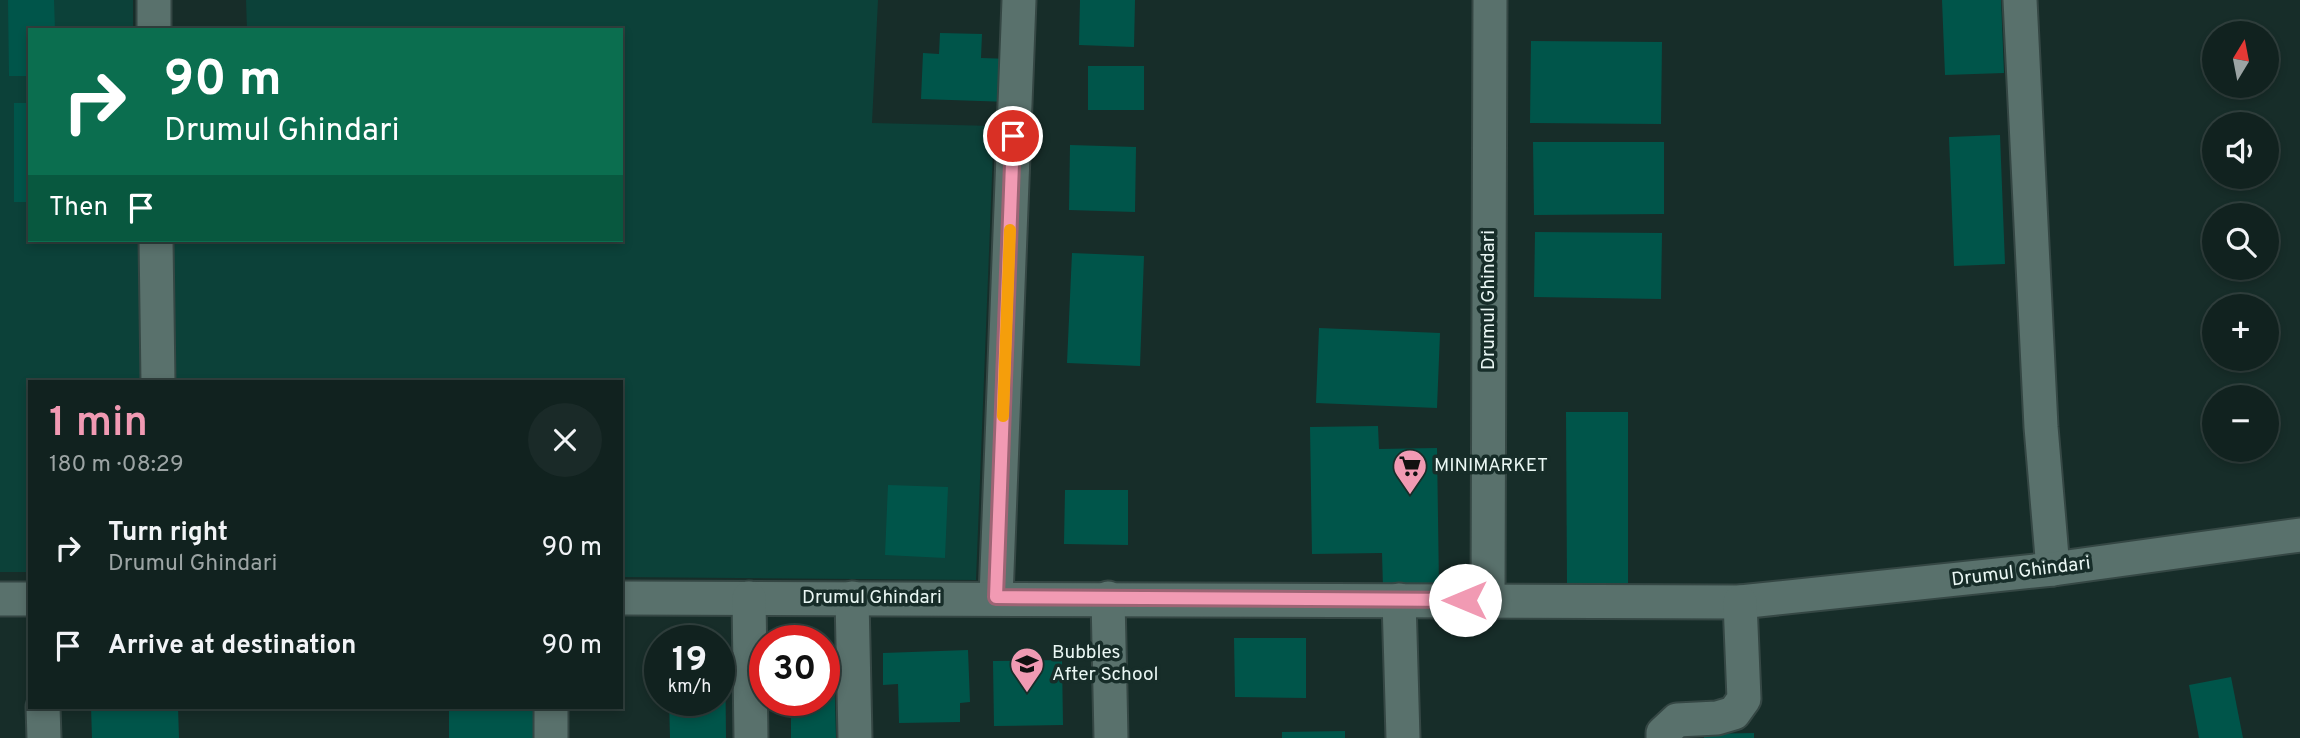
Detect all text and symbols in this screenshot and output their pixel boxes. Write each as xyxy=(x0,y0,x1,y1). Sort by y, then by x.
north arrow xyxy=(2202,21,2278,98)
map controls xyxy=(2202,21,2279,462)
text: 90 m xyxy=(164,51,282,113)
icon: right xyxy=(49,56,140,147)
pin xyxy=(983,106,1043,166)
text: Drumul Ghindari xyxy=(164,112,400,152)
button: sound xyxy=(2202,112,2279,189)
icon: arrive xyxy=(994,117,1032,155)
icon: arrive xyxy=(122,189,160,227)
text: Then xyxy=(49,192,108,225)
button: search xyxy=(2202,203,2279,280)
street label: Drumul Ghindari xyxy=(1477,230,1501,370)
button: + xyxy=(2202,294,2279,371)
button: − xyxy=(2202,385,2279,462)
text: 1 min xyxy=(49,398,148,451)
button: close xyxy=(528,403,602,477)
supermarket icon: MINIMARKET xyxy=(1391,447,1429,496)
text: 180 m · 08:29 xyxy=(49,451,184,480)
place label: MINIMARKET xyxy=(1434,454,1548,478)
text: Turn right xyxy=(108,517,228,550)
icon: right xyxy=(49,529,87,567)
text: 90 m xyxy=(542,532,602,565)
text: Drumul Ghindari xyxy=(108,550,277,579)
street label: Drumul Ghindari xyxy=(1950,552,2092,592)
position arrow xyxy=(1428,563,1502,637)
street label: Drumul Ghindari xyxy=(802,586,942,610)
speed limit sign: 30 xyxy=(749,625,840,716)
icon: arrive xyxy=(49,627,87,665)
text: Arrive at destination xyxy=(108,630,356,663)
text: 90 m xyxy=(542,630,602,663)
text: 19 xyxy=(672,639,707,683)
place label: Bubbles After School xyxy=(1052,641,1158,687)
school or university icon: Bubbles After School xyxy=(1008,645,1046,694)
text: km/h xyxy=(668,676,711,699)

